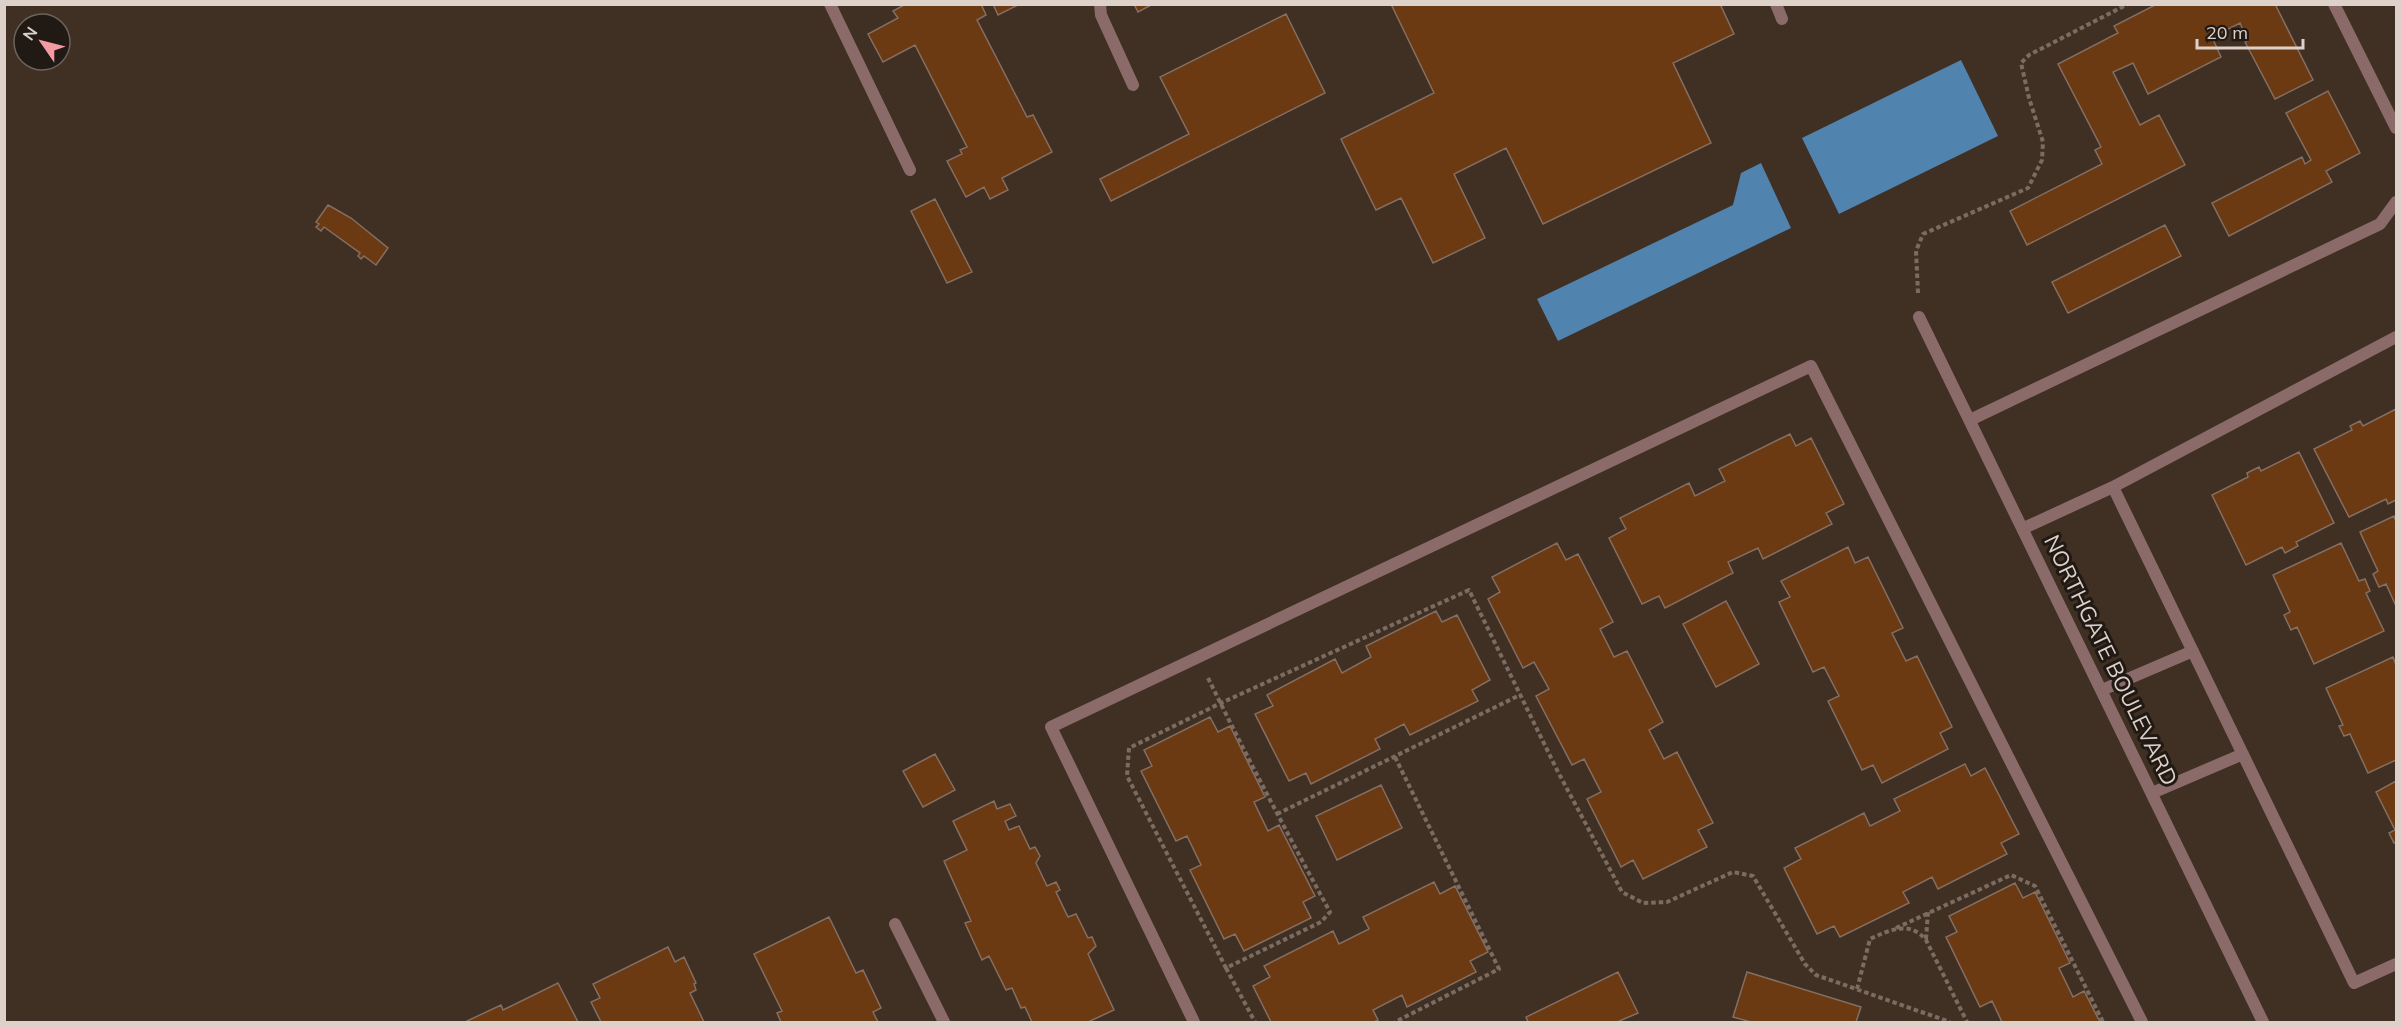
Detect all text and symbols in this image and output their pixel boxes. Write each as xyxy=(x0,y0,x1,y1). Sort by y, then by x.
north arrow xyxy=(12,12,72,72)
scale bar xyxy=(2197,12,2304,50)
text: 20 m xyxy=(2206,21,2248,44)
text: N xyxy=(18,23,41,44)
street label: NORTHGATE BOULEVARD xyxy=(2038,530,2184,790)

